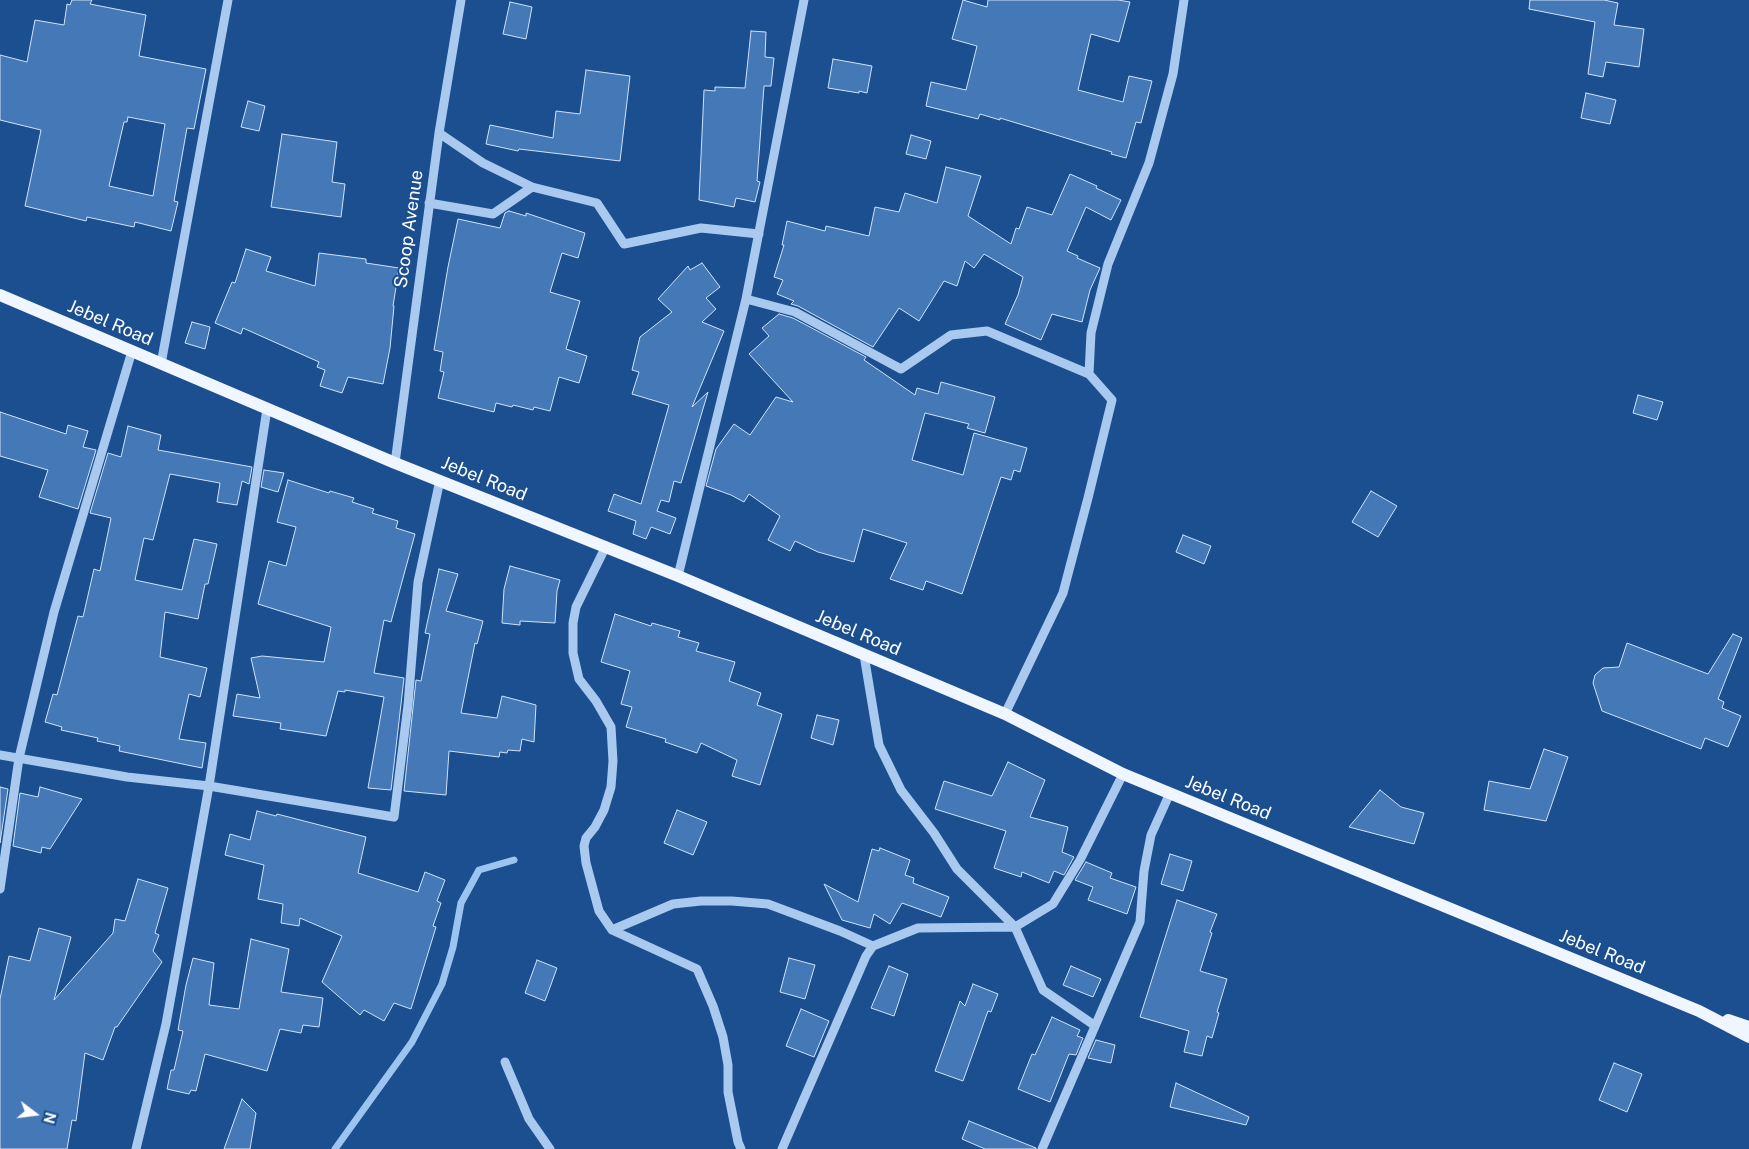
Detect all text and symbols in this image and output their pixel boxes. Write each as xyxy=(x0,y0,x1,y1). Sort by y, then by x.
street label: Scoop Avenue xyxy=(390,169,428,289)
street label: Jebel Road xyxy=(64,295,156,351)
street label: Jebel Road xyxy=(438,452,530,506)
street label: Jebel Road xyxy=(812,605,904,661)
street label: Jebel Road xyxy=(1182,771,1274,825)
street label: Jebel Road xyxy=(1556,925,1648,979)
north arrow xyxy=(10,1089,60,1139)
text: N xyxy=(40,1111,59,1125)

